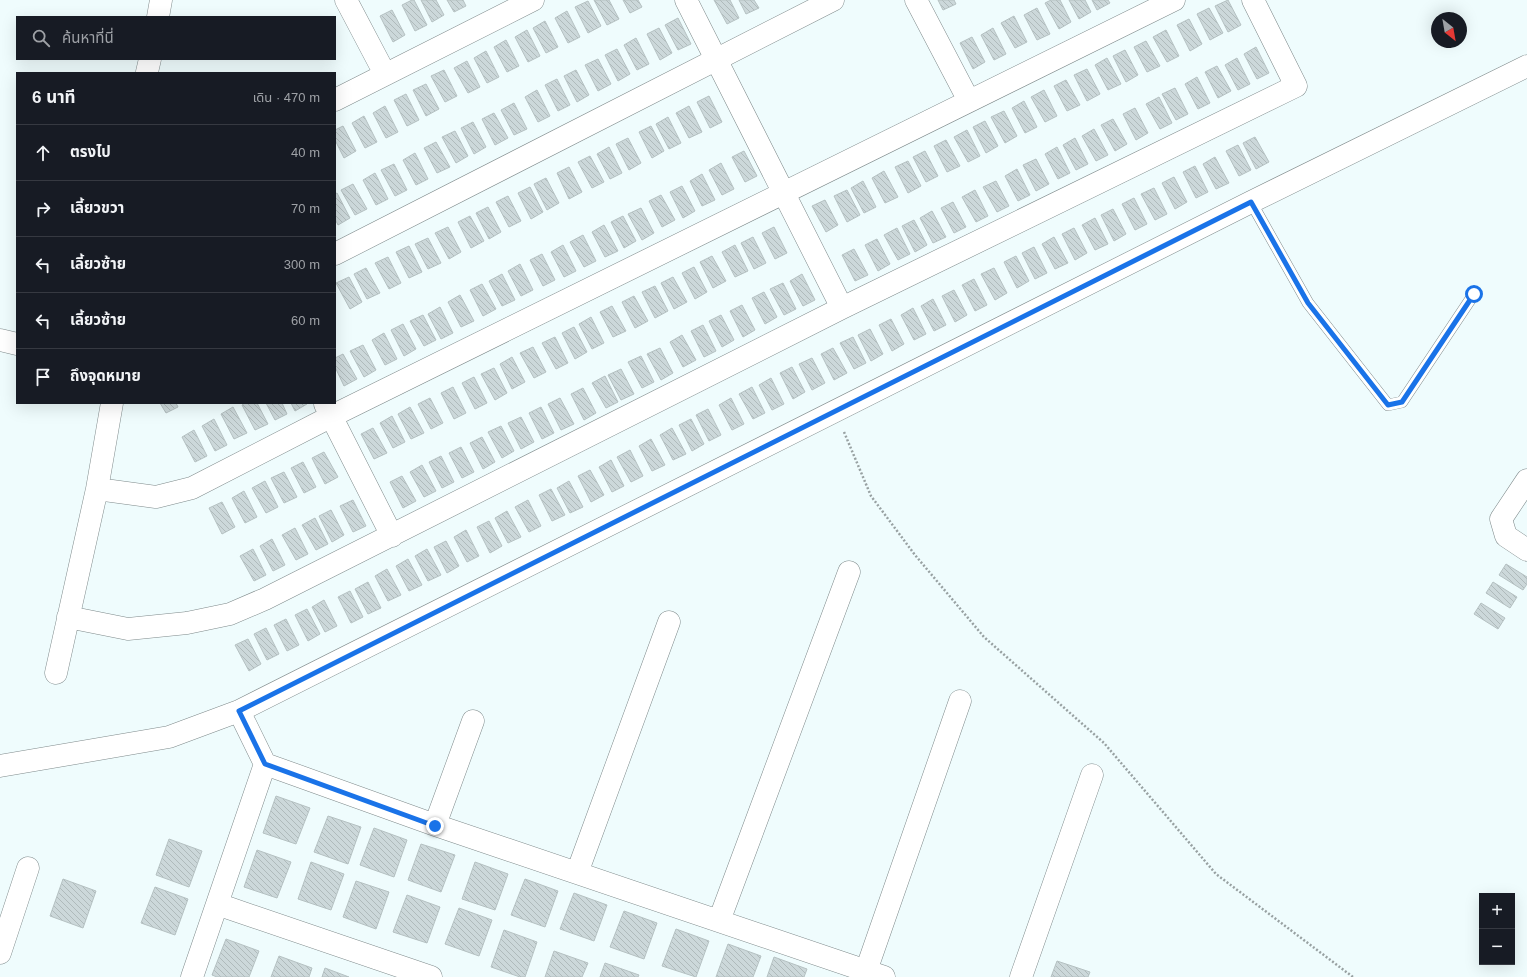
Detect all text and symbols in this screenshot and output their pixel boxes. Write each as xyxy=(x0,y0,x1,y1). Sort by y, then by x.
north arrow xyxy=(1431,12,1467,48)
search box xyxy=(16,16,336,60)
icon: search xyxy=(30,27,52,49)
text: ค้นหาที่นี่ xyxy=(62,29,114,46)
text: 6 นาที xyxy=(32,88,76,107)
text: เดิน · 470 m xyxy=(253,90,320,105)
icon: ahead xyxy=(32,142,54,164)
text: ตรงไป xyxy=(70,143,111,160)
text: 40 m xyxy=(291,145,320,160)
icon: right xyxy=(32,198,54,220)
text: เลี้ยวขวา xyxy=(70,199,124,216)
text: 70 m xyxy=(291,201,320,216)
icon: left xyxy=(32,254,54,276)
text: เลี้ยวซ้าย xyxy=(70,255,126,272)
text: 300 m xyxy=(284,257,320,272)
route start xyxy=(1465,285,1483,303)
icon: left xyxy=(32,310,54,332)
text: เลี้ยวซ้าย xyxy=(70,311,126,328)
text: 60 m xyxy=(291,313,320,328)
icon: arrive xyxy=(32,366,54,388)
text: ถึงจุดหมาย xyxy=(70,367,141,384)
route end xyxy=(426,817,444,835)
map controls xyxy=(1479,893,1515,965)
button: + xyxy=(1479,893,1515,929)
button: − xyxy=(1479,929,1515,965)

